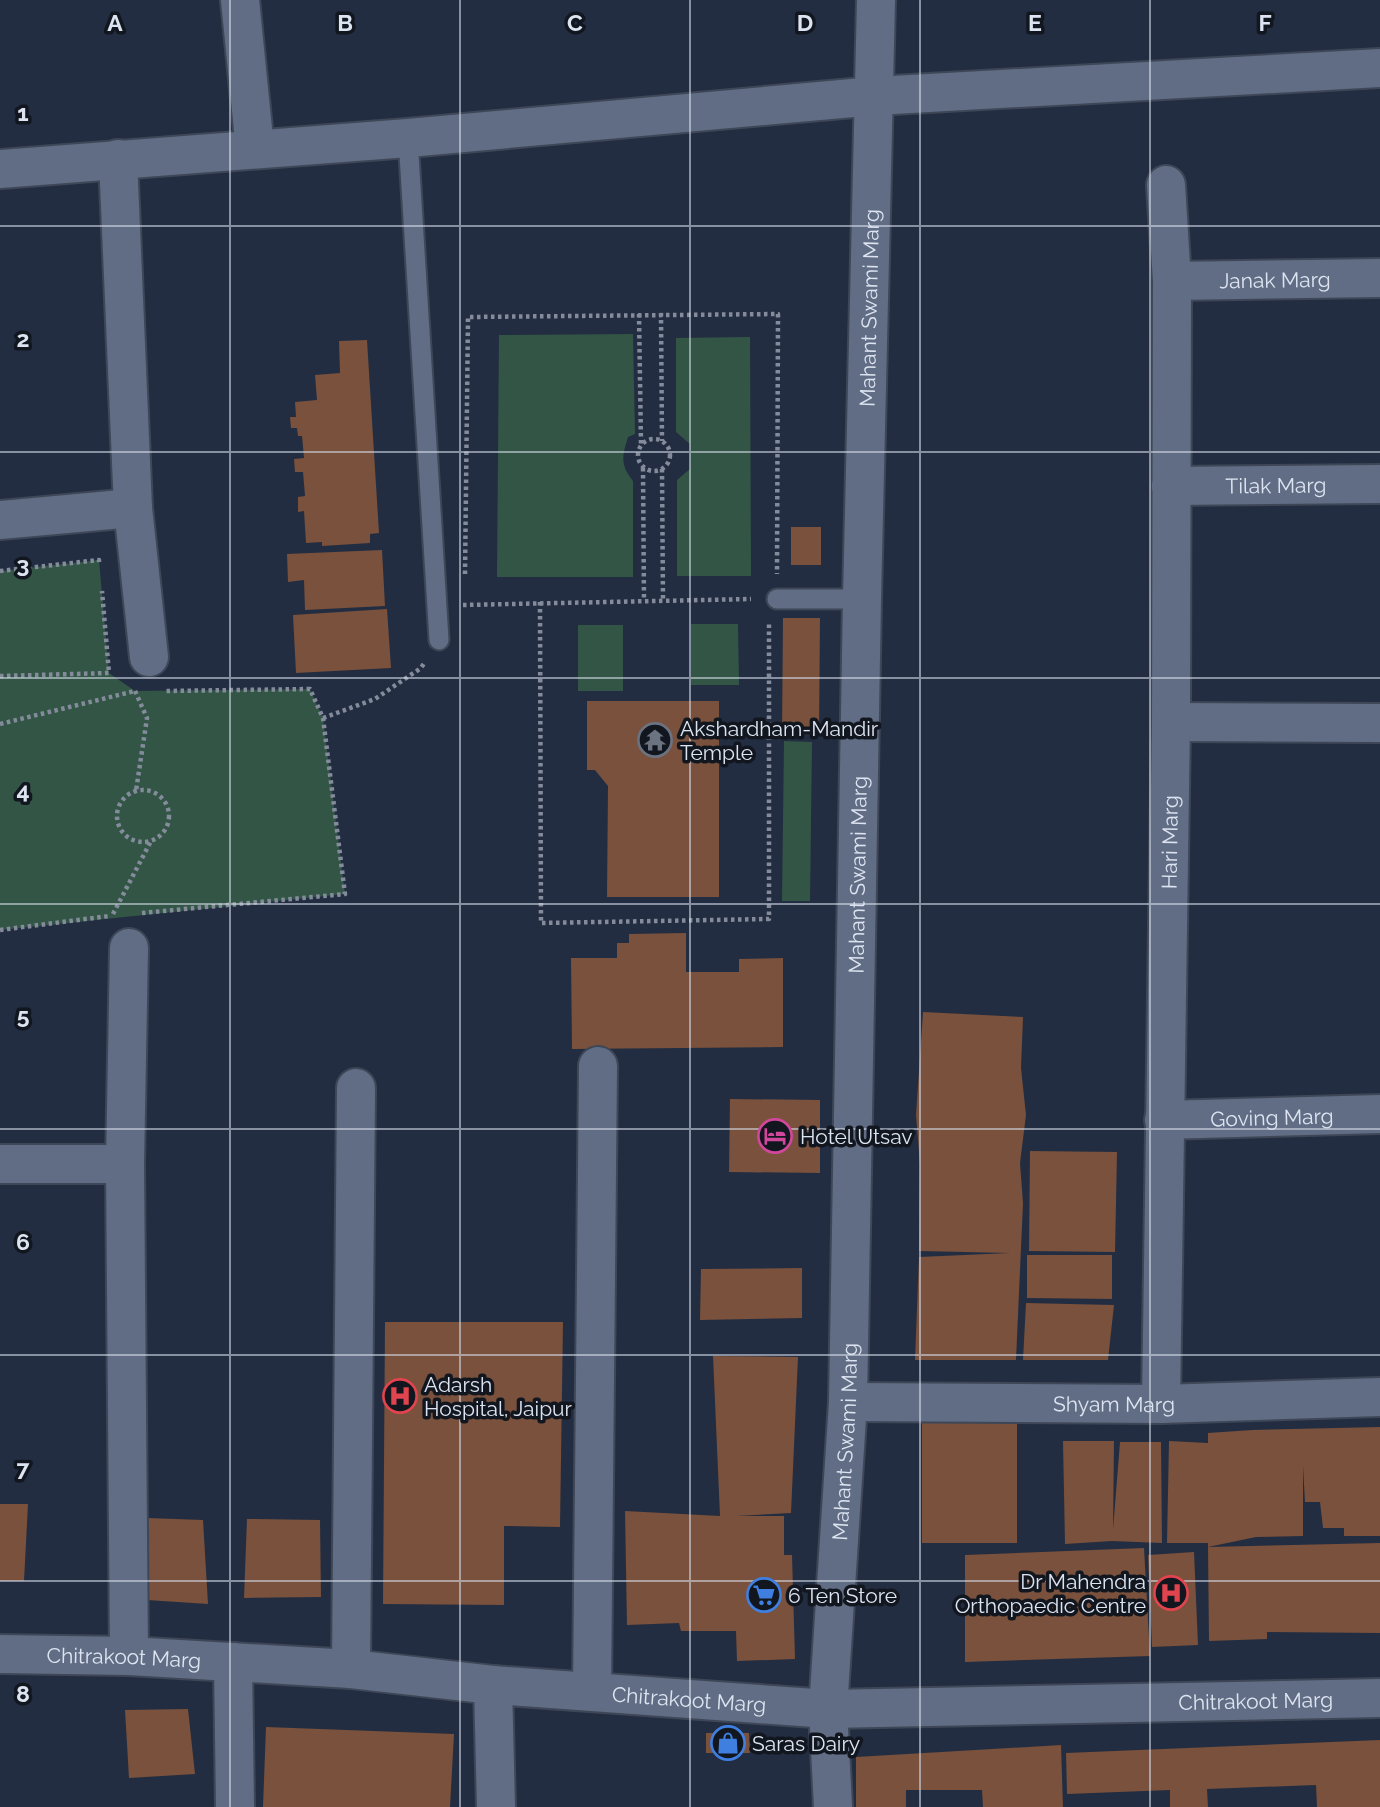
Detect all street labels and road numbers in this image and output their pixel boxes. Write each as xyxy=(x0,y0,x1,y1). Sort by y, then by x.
street label: Mahant Swami Marg xyxy=(854,209,884,407)
street label: Janak Marg xyxy=(1219,266,1331,293)
street label: Tilak Marg xyxy=(1225,472,1327,498)
street label: Mahant Swami Marg xyxy=(843,776,871,974)
street label: Hari Marg xyxy=(1156,795,1182,889)
street label: Goving Marg xyxy=(1210,1103,1334,1131)
street label: Mahant Swami Marg xyxy=(827,1343,862,1541)
street label: Shyam Marg xyxy=(1053,1391,1175,1417)
street label: Chitrakoot Marg xyxy=(46,1642,202,1673)
street label: Chitrakoot Marg xyxy=(611,1681,767,1717)
street label: Chitrakoot Marg xyxy=(1178,1686,1333,1715)

